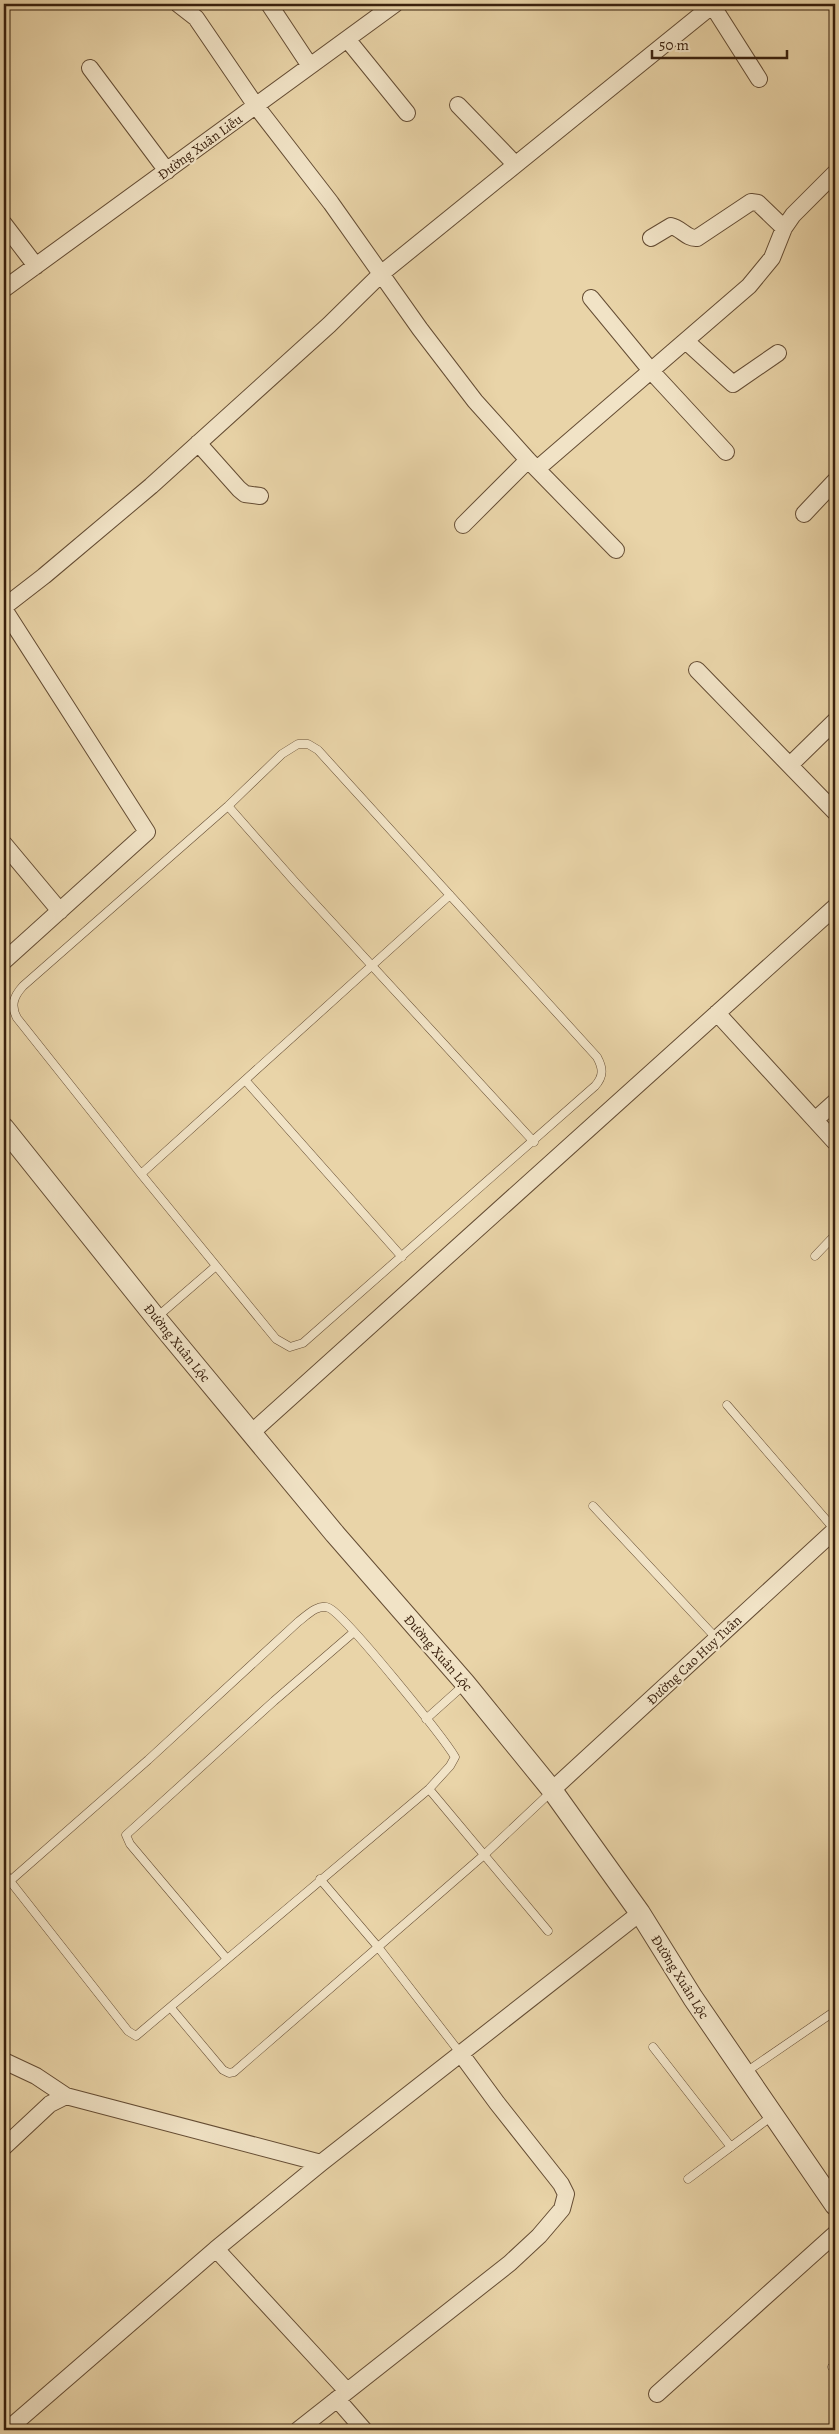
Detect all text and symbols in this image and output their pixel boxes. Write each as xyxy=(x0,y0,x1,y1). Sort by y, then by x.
scale bar xyxy=(652,28,786,60)
text: 50 m xyxy=(659,35,689,55)
street label: Đường Xuân Liễu xyxy=(154,109,247,184)
street label: Đường Xuân Lộc xyxy=(139,1300,215,1386)
street label: Đường Xuân Lộc xyxy=(399,1611,477,1695)
street label: Đường Cao Huy Tuân xyxy=(642,1611,746,1709)
street label: Đường Xuân Lộc xyxy=(647,1931,713,2023)

